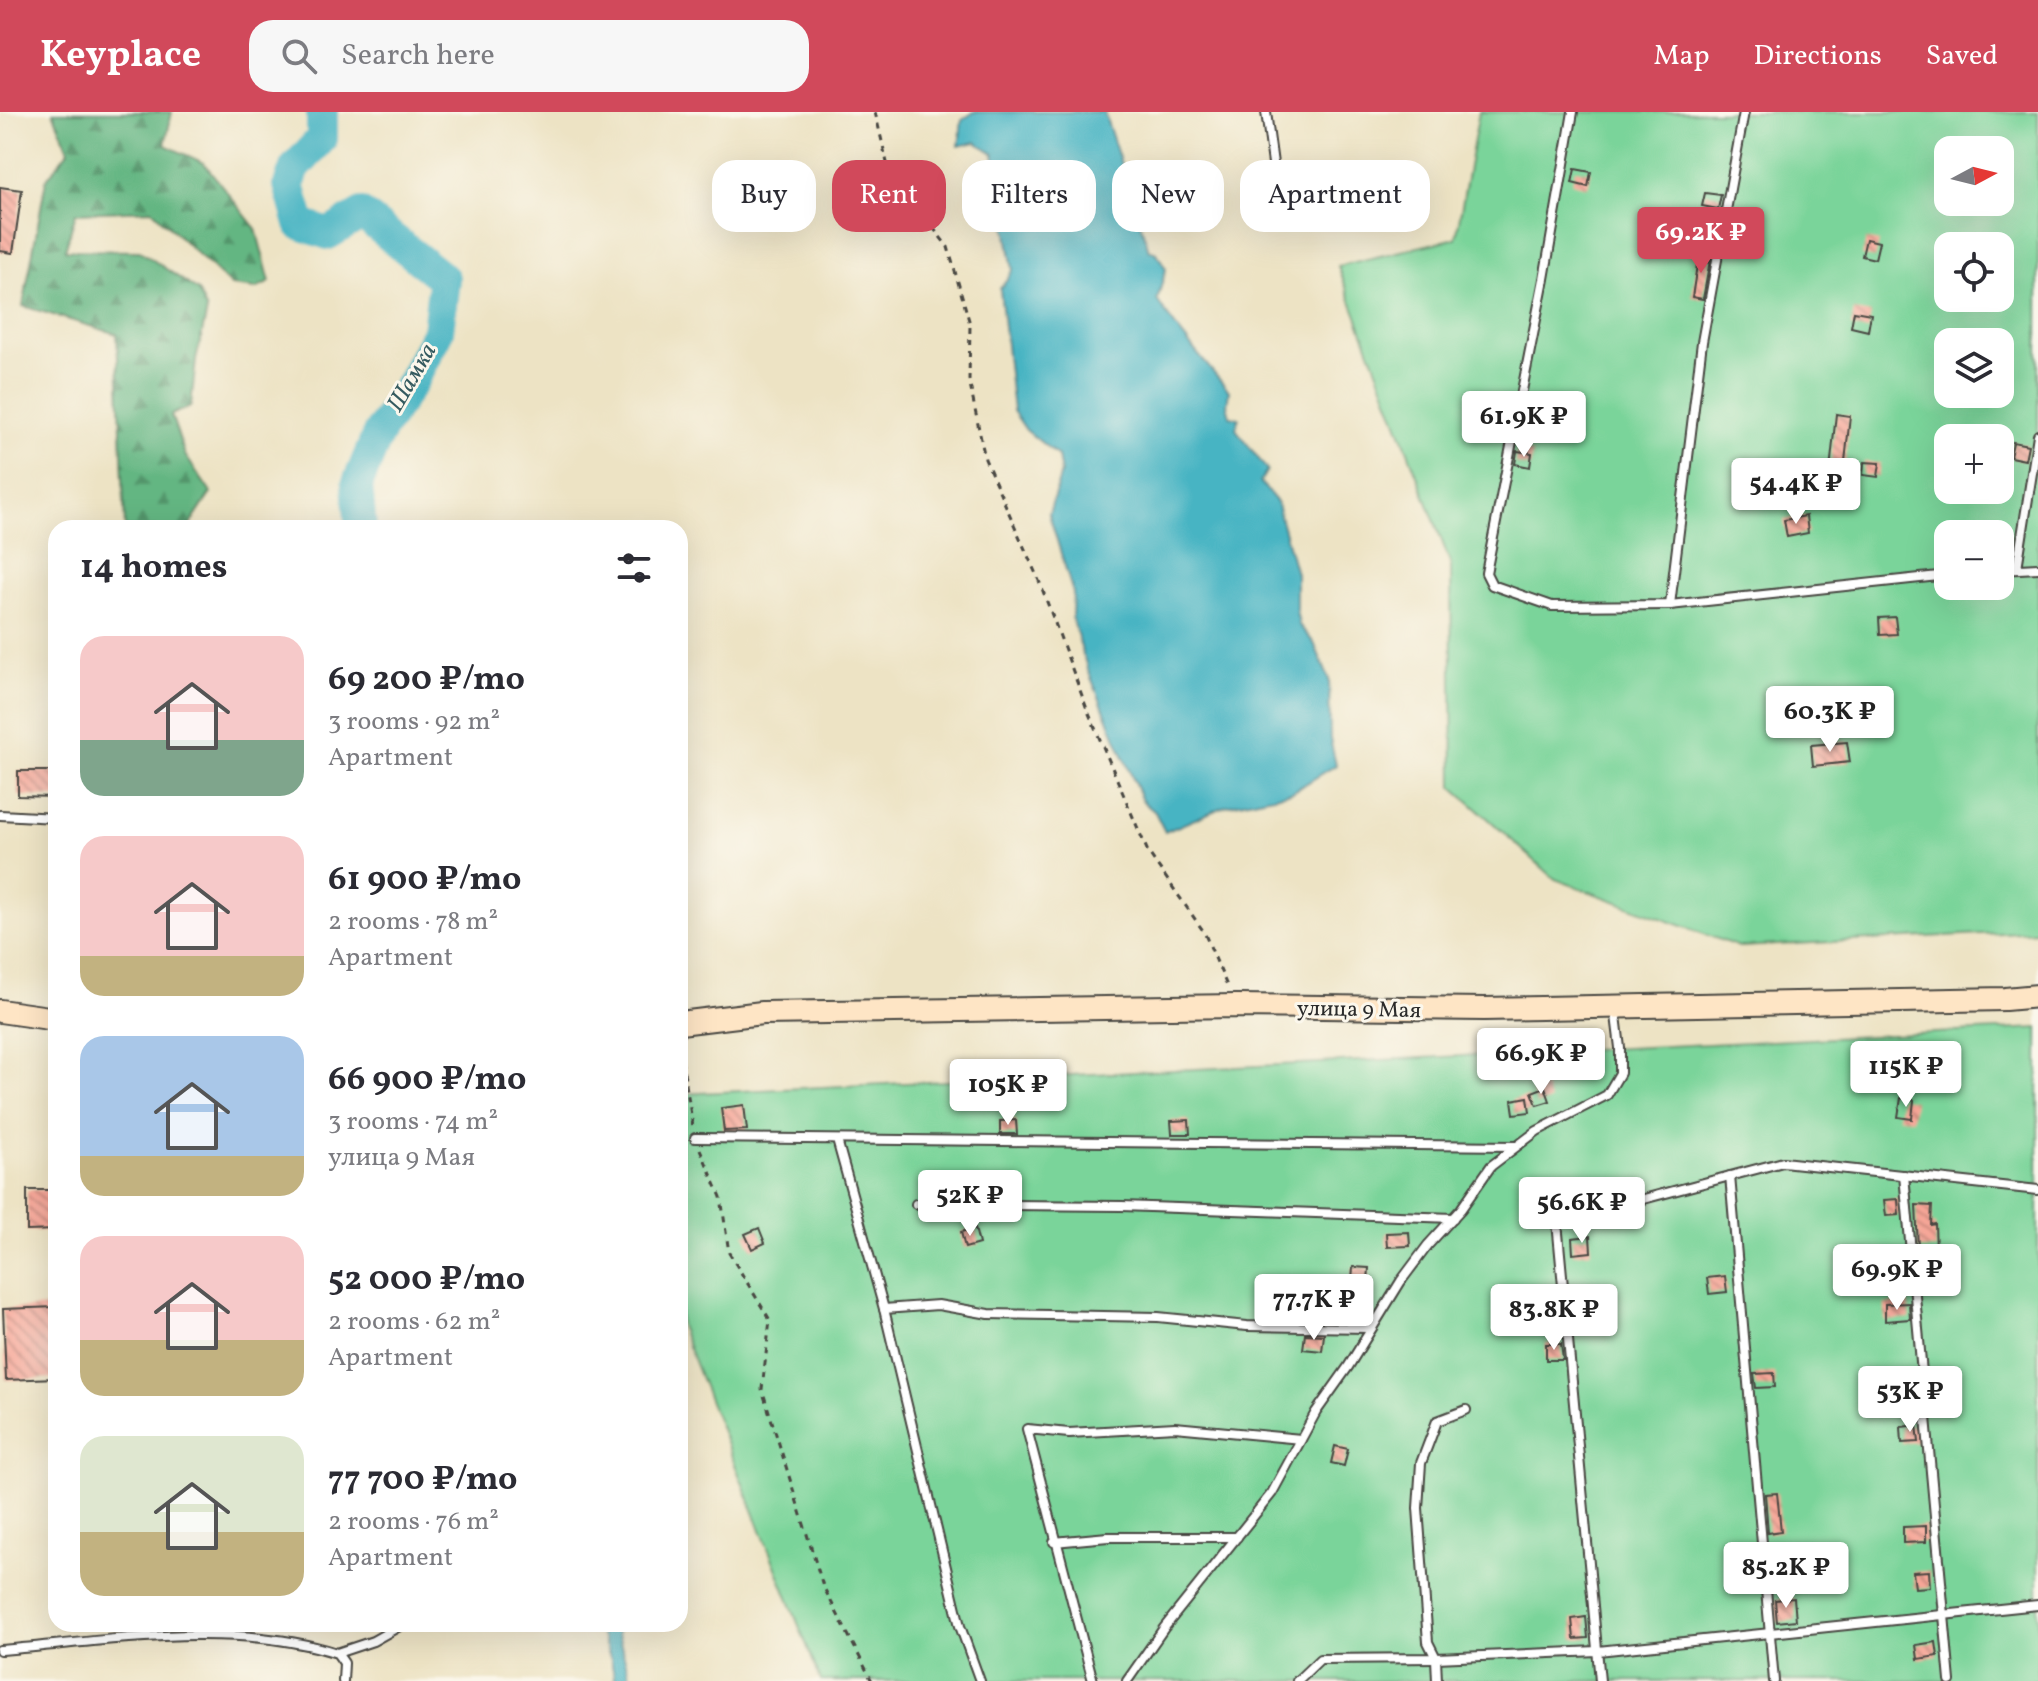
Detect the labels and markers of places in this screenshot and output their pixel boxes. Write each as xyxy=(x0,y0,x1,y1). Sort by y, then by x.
pin: 69.2K ₽ xyxy=(1627,207,1775,275)
pin: 61.9K ₽ xyxy=(1450,391,1598,459)
pin: 54.4K ₽ xyxy=(1722,458,1870,526)
pin: 60.3K ₽ xyxy=(1756,686,1904,754)
pin: 66.9K ₽ xyxy=(1467,1028,1615,1096)
pin: 115K ₽ xyxy=(1841,1041,1971,1109)
pin: 105K ₽ xyxy=(943,1059,1073,1127)
pin: 52K ₽ xyxy=(914,1170,1026,1238)
pin: 56.6K ₽ xyxy=(1508,1177,1656,1245)
pin: 69.9K ₽ xyxy=(1823,1244,1971,1312)
pin: 77.7K ₽ xyxy=(1240,1274,1388,1342)
pin: 83.8K ₽ xyxy=(1480,1284,1628,1352)
pin: 53K ₽ xyxy=(1854,1366,1966,1434)
pin: 85.2K ₽ xyxy=(1712,1542,1860,1610)

